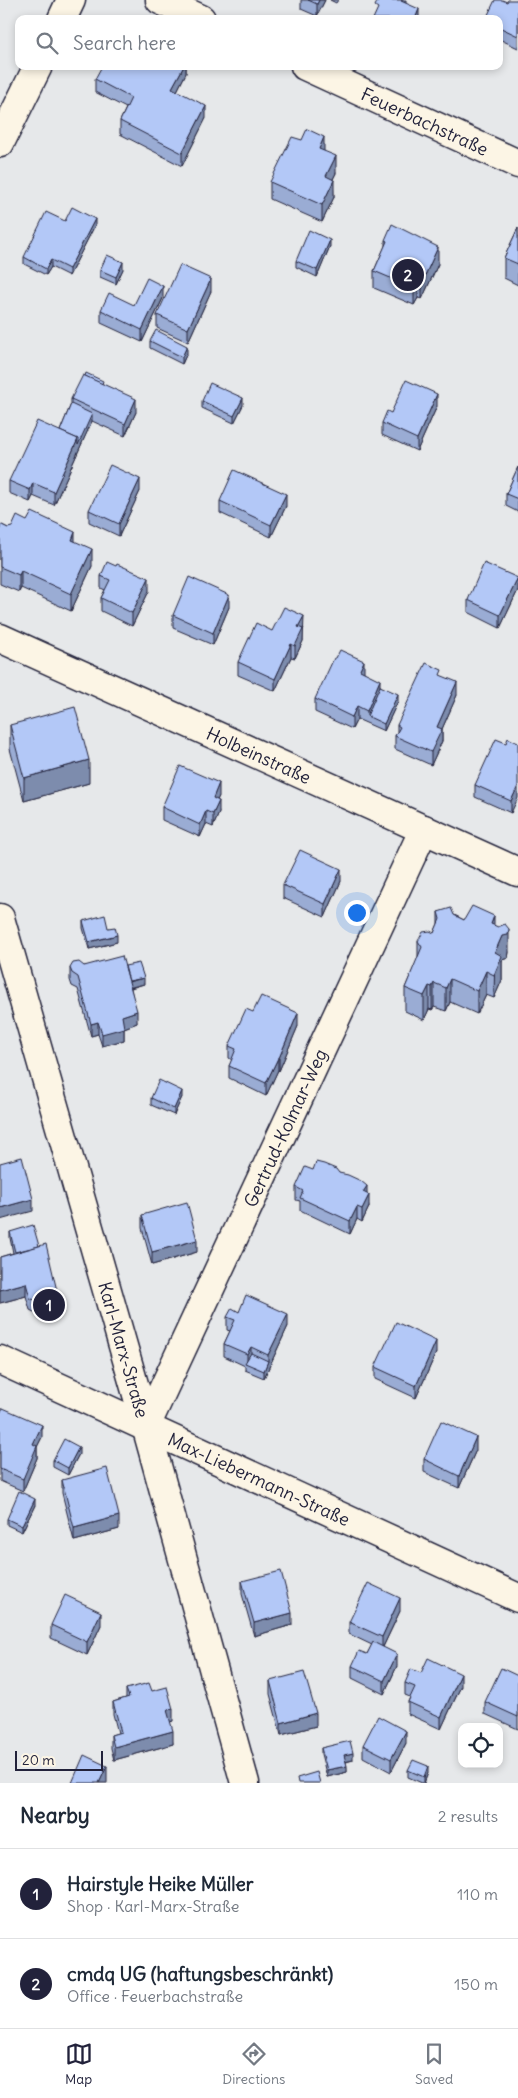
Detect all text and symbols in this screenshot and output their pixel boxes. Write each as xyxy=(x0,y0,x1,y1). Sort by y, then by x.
search box xyxy=(15,15,503,70)
icon: search xyxy=(33,29,61,57)
text: Search here xyxy=(73,31,176,55)
street label: Feuerbachstraße xyxy=(358,82,492,160)
pin: 2 xyxy=(392,256,424,294)
street label: Holbeinstraße xyxy=(203,721,315,789)
your location xyxy=(344,900,370,926)
street label: Gertrud-Kolmar-Weg xyxy=(238,1045,332,1211)
street label: Karl-Marx-Straße xyxy=(94,1279,154,1420)
pin: 1 xyxy=(33,1286,65,1324)
street label: Max-Liebermann-Straße xyxy=(164,1427,354,1531)
map controls xyxy=(458,1723,503,1768)
button: locate xyxy=(458,1723,503,1768)
scale bar xyxy=(15,1748,102,1771)
text: 20 m xyxy=(22,1751,55,1769)
text: Nearby xyxy=(20,1802,90,1829)
text: 2 results xyxy=(438,1806,498,1826)
text: Hairstyle Heike Müller xyxy=(67,1872,254,1896)
text: 1 xyxy=(33,1884,39,1904)
text: 110 m xyxy=(457,1884,498,1904)
text: Shop · Karl-Marx-Straße xyxy=(67,1896,239,1916)
text: cmdq UG (haftungsbeschränkt) xyxy=(67,1962,333,1986)
text: 2 xyxy=(32,1974,40,1994)
text: 150 m xyxy=(454,1974,498,1994)
text: Office · Feuerbachstraße xyxy=(67,1986,243,2006)
tab: Map xyxy=(65,2040,93,2088)
tab: Directions xyxy=(222,2040,285,2088)
tab: Saved xyxy=(415,2040,453,2088)

